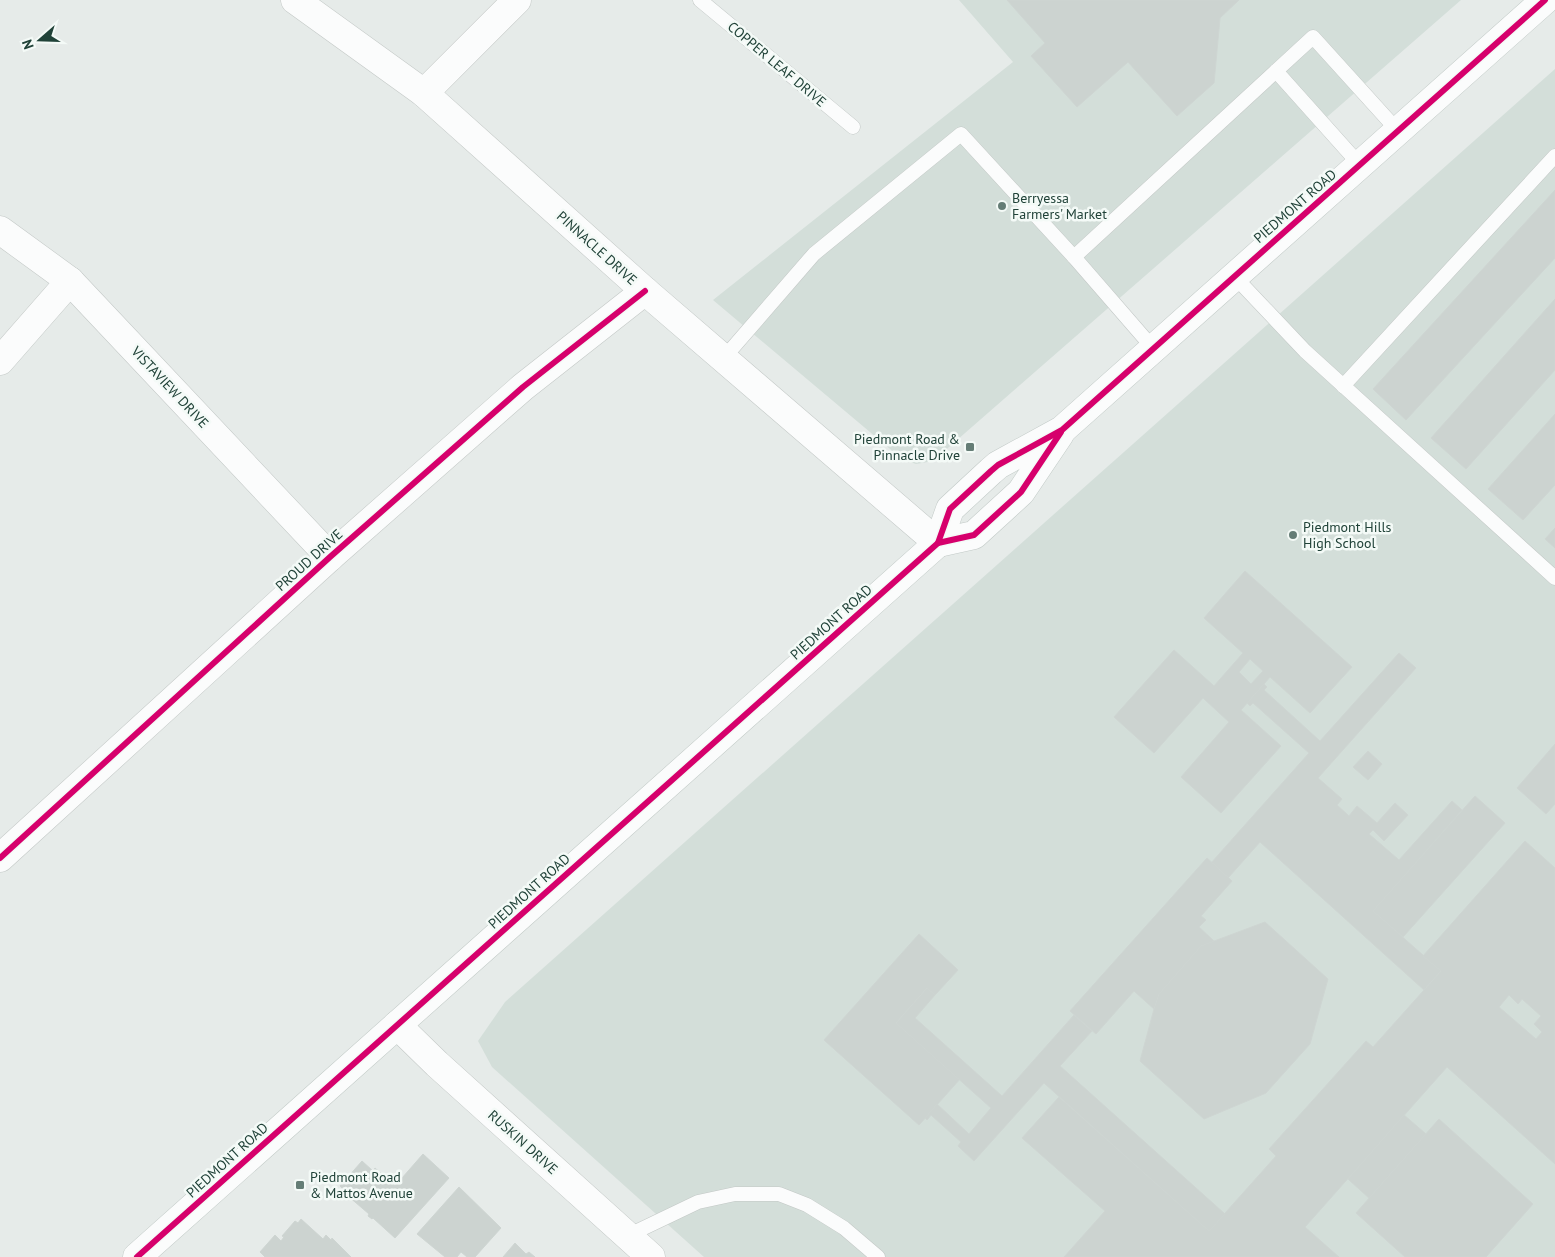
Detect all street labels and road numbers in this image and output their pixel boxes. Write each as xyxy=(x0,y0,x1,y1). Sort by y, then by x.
street label: COPPER LEAF DRIVE xyxy=(724,17,830,111)
street label: PIEDMONT ROAD xyxy=(1250,165,1340,247)
street label: PINNACLE DRIVE xyxy=(553,207,641,289)
street label: VISTAVIEW DRIVE xyxy=(127,342,213,432)
street label: PROUD DRIVE xyxy=(272,525,346,595)
street label: PIEDMONT ROAD xyxy=(786,581,876,663)
street label: PIEDMONT ROAD xyxy=(484,850,574,932)
street label: RUSKIN DRIVE xyxy=(484,1106,562,1178)
street label: PIEDMONT ROAD xyxy=(182,1119,272,1201)

